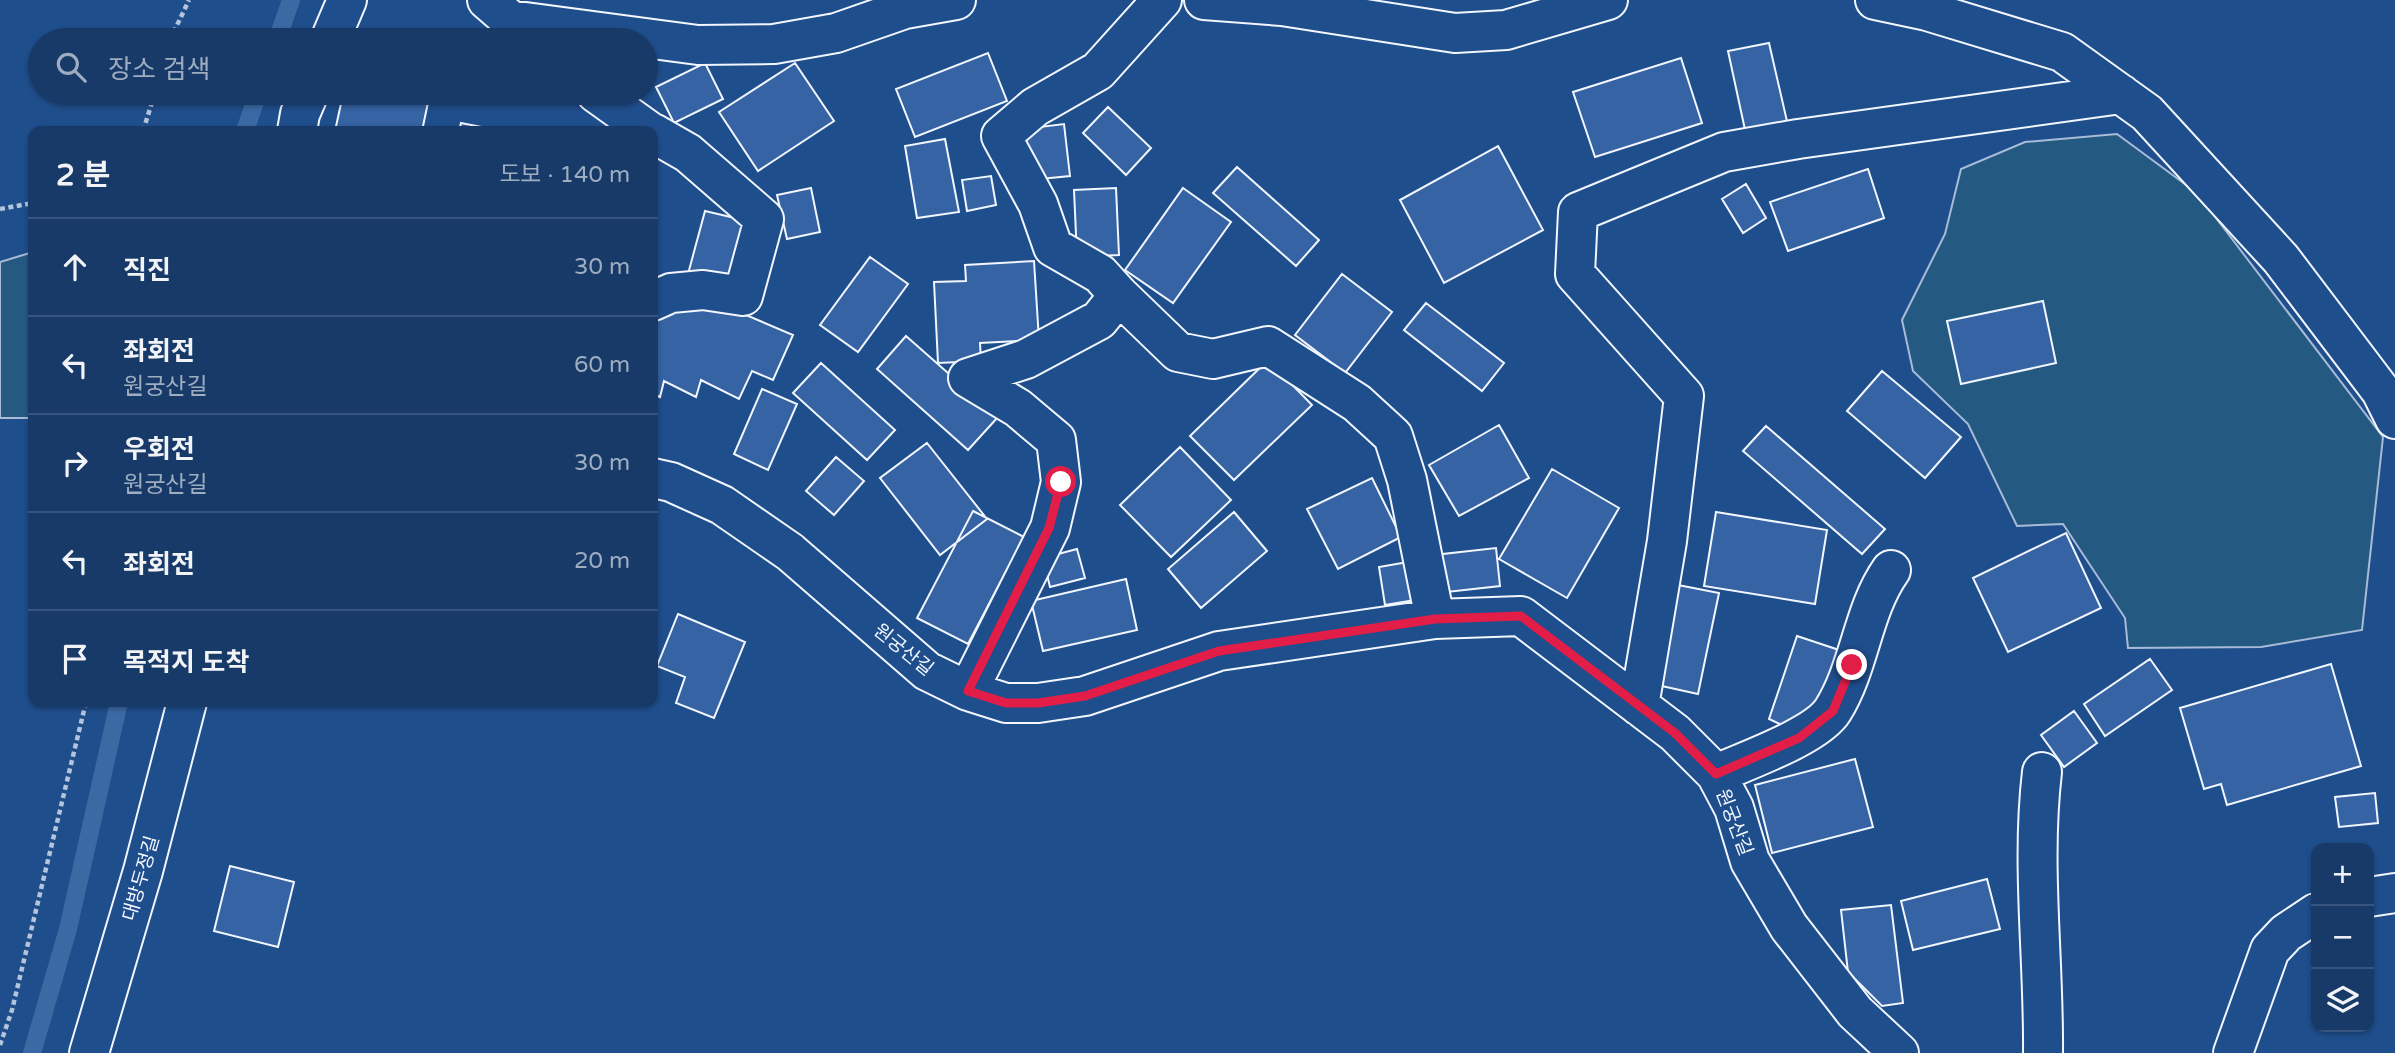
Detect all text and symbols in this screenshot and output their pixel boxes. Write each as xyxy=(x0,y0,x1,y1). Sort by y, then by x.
search box xyxy=(28,28,658,105)
icon: search xyxy=(52,48,90,86)
text: 장소 검색 xyxy=(108,54,210,85)
text: 2 분 xyxy=(56,157,110,194)
text: 도보 · 140 m xyxy=(499,161,630,189)
icon: ahead xyxy=(56,248,94,286)
text: 30 m xyxy=(574,253,630,281)
text: 직진 xyxy=(123,255,171,286)
text: 좌회전 xyxy=(123,336,195,367)
icon: left xyxy=(56,346,94,384)
text: 60 m xyxy=(574,351,630,379)
text: 원궁산길 xyxy=(123,373,208,401)
text: 우회전 xyxy=(123,434,195,465)
icon: right xyxy=(56,444,94,482)
text: 30 m xyxy=(574,449,630,477)
route start xyxy=(1045,466,1076,497)
text: 원궁산길 xyxy=(123,471,208,499)
icon: left xyxy=(56,542,94,580)
text: 20 m xyxy=(574,547,630,575)
text: 좌회전 xyxy=(123,549,195,580)
street label: 원궁산길 xyxy=(869,619,937,680)
icon: arrive xyxy=(56,640,94,678)
text: 목적지 도착 xyxy=(123,647,249,678)
route end xyxy=(1836,649,1867,680)
street label: 원궁산길 xyxy=(1711,786,1757,859)
street label: 대방두정길 xyxy=(118,833,164,923)
map controls xyxy=(2311,843,2374,1032)
button: + xyxy=(2311,843,2374,906)
button: − xyxy=(2311,906,2374,969)
button: layers xyxy=(2311,969,2374,1032)

